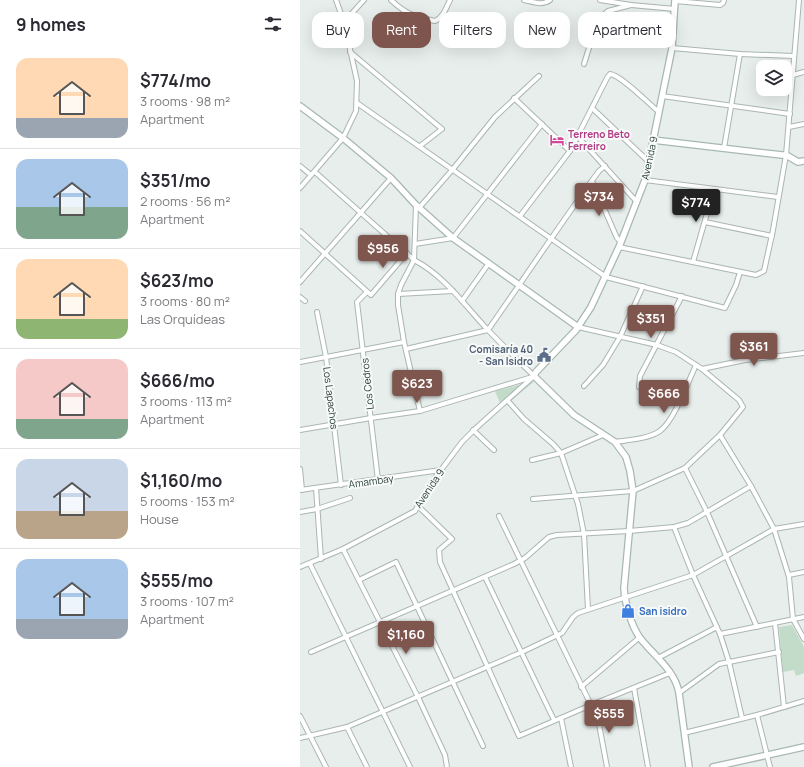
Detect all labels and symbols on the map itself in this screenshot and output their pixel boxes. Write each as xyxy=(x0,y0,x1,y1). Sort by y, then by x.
place label: Terreno Beto Ferreiro xyxy=(568,127,630,153)
hotel icon: Terreno Beto Ferreiro xyxy=(549,132,565,148)
street label: Avenida 9 xyxy=(638,135,660,181)
pin: $734 xyxy=(575,183,623,217)
pin: $774 xyxy=(672,189,720,223)
pin: $956 xyxy=(359,235,407,269)
pin: $351 xyxy=(627,305,675,339)
pin: $361 xyxy=(730,333,778,367)
place label: Comisaría 40 - San Isidro xyxy=(469,342,533,368)
public building icon: Comisaría 40 - San Isidro xyxy=(536,347,552,363)
street label: Los Cedros xyxy=(357,358,377,410)
street label: Los Lapachos xyxy=(320,366,342,430)
pin: $623 xyxy=(393,370,441,404)
pin: $666 xyxy=(640,380,688,414)
street label: Avenida 9 xyxy=(411,466,447,510)
street label: Amambay xyxy=(348,471,395,491)
shop icon: San isidro xyxy=(620,603,636,619)
place label: San isidro xyxy=(639,604,687,618)
pin: $1,160 xyxy=(373,621,439,655)
pin: $555 xyxy=(585,700,633,734)

